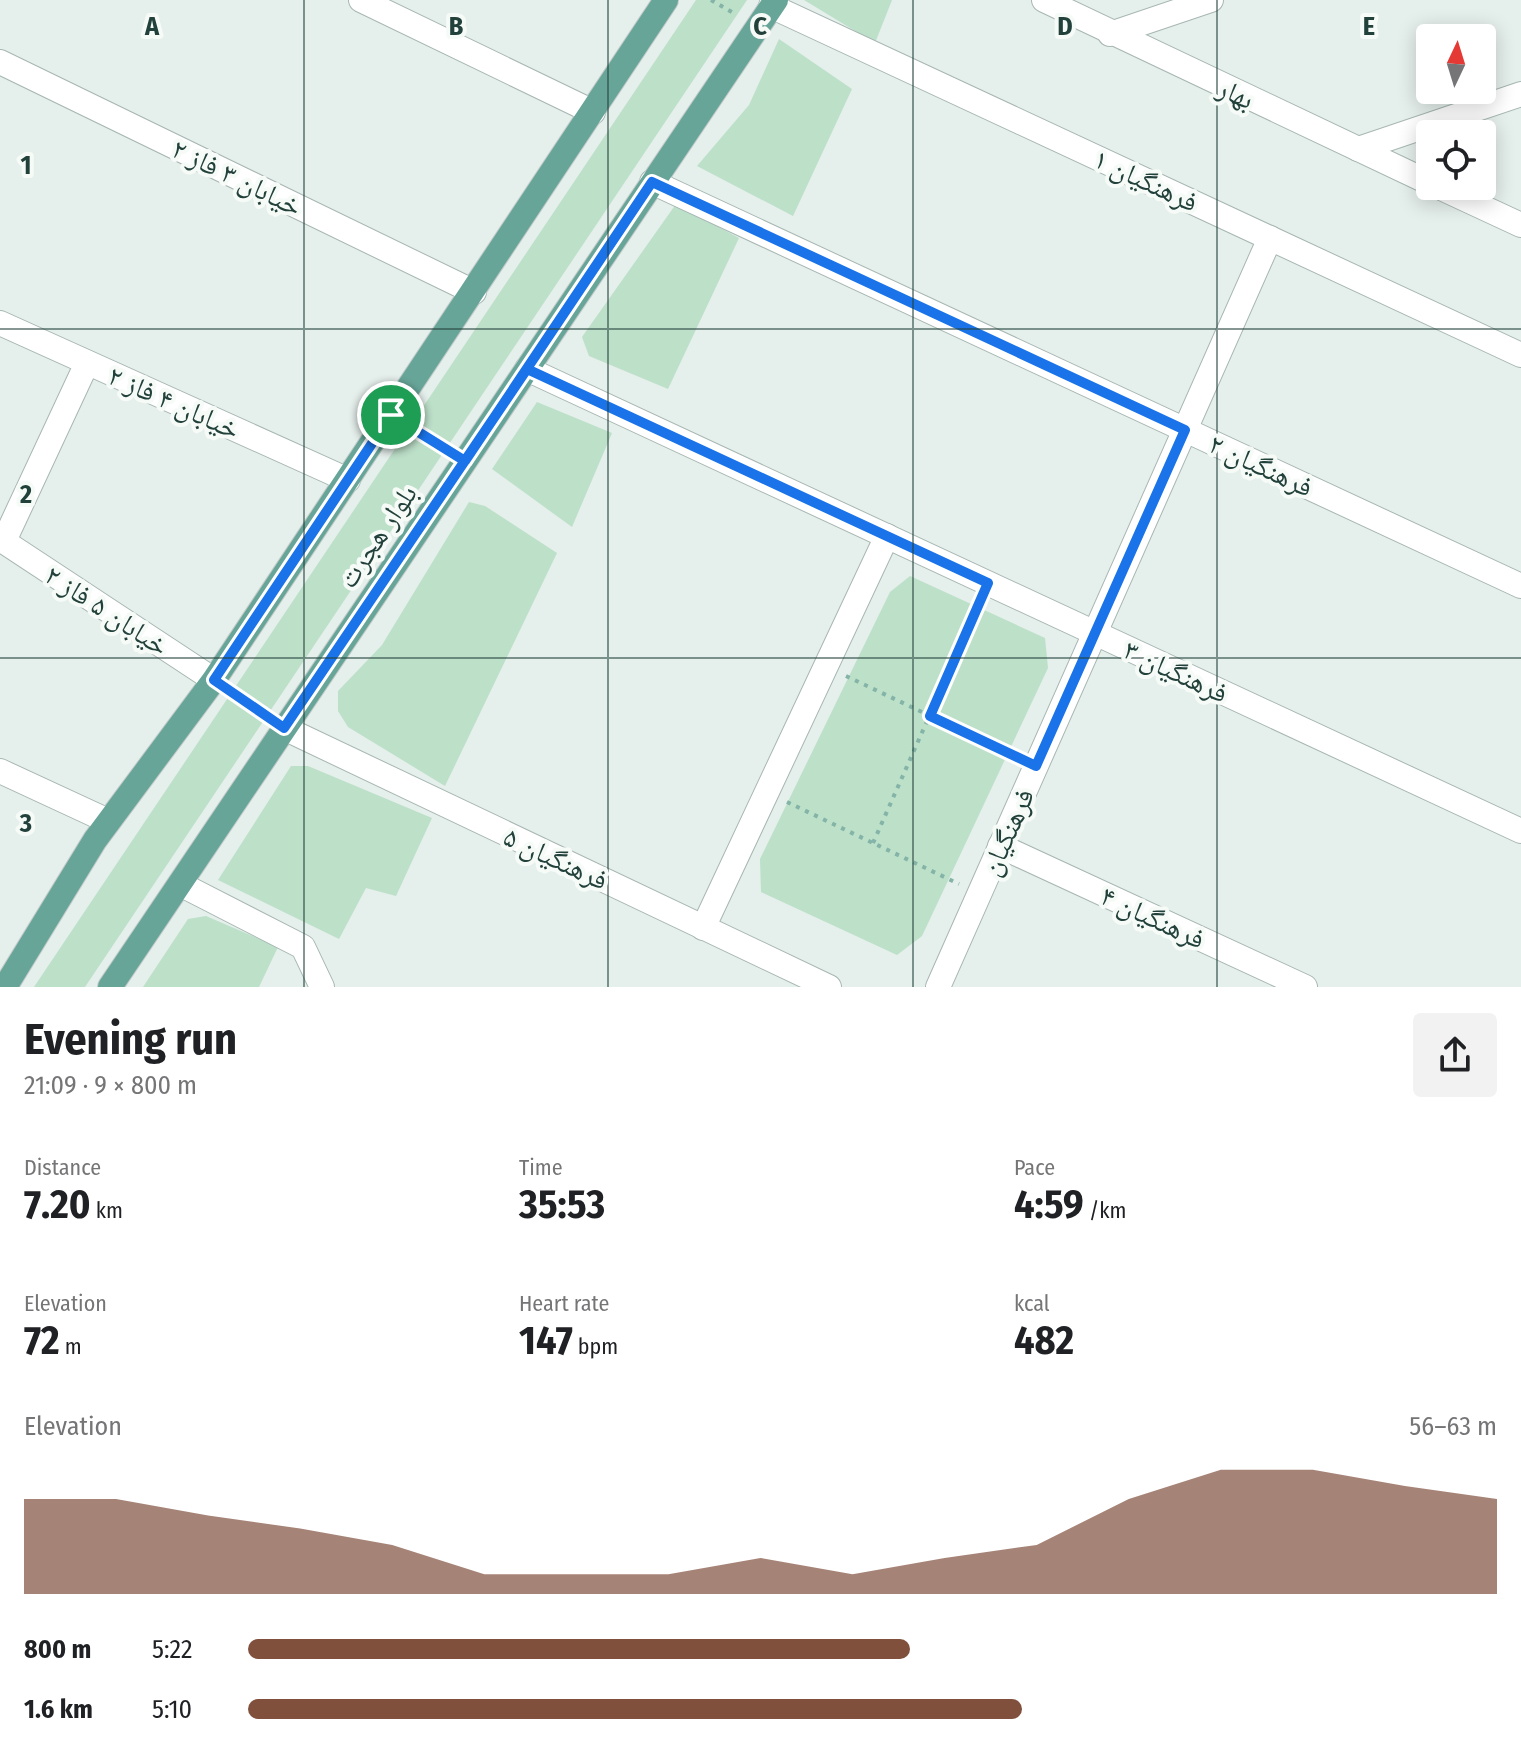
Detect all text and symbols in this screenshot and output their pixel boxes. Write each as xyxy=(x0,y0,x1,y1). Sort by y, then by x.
text: A xyxy=(144,11,160,42)
text: B xyxy=(449,11,464,42)
text: C xyxy=(753,11,767,42)
text: D xyxy=(1057,11,1073,42)
text: E xyxy=(1363,11,1375,42)
north arrow xyxy=(1416,24,1496,104)
map controls xyxy=(1416,24,1496,200)
street label: بهار xyxy=(1211,70,1259,116)
button: locate xyxy=(1416,120,1496,200)
street label: خیابان ۳ فاز ۲ xyxy=(166,132,307,223)
street label: فرهنگیان ۱ xyxy=(1088,142,1203,219)
text: 1 xyxy=(21,150,32,181)
street label: خیابان ۴ فاز ۲ xyxy=(103,359,245,446)
pin xyxy=(357,381,425,449)
icon: arrive xyxy=(369,393,413,437)
street label: فرهنگیان ۲ xyxy=(1203,427,1318,504)
street label: بلوار هجرت xyxy=(331,478,424,594)
text: 2 xyxy=(19,479,32,510)
street label: خیابان ۵ فاز ۲ xyxy=(39,558,175,663)
street label: فرهنگیان ۳ xyxy=(1118,633,1233,710)
street label: فرهنگیان xyxy=(974,784,1041,881)
text: 3 xyxy=(19,808,32,839)
street label: فرهنگیان ۵ xyxy=(498,820,613,897)
street label: فرهنگیان ۴ xyxy=(1095,879,1210,956)
text: Evening run xyxy=(24,1013,237,1066)
button: share xyxy=(1413,1013,1497,1097)
text: 21:09 · 9 × 800 m xyxy=(24,1070,197,1101)
text: Distance xyxy=(24,1154,101,1181)
text: Time xyxy=(519,1154,563,1181)
text: Pace xyxy=(1014,1154,1055,1181)
text: 7.20 xyxy=(24,1181,91,1229)
text: 35:53 xyxy=(519,1181,605,1229)
text: 4:59 xyxy=(1014,1181,1084,1229)
text: km xyxy=(91,1197,123,1224)
text: /km xyxy=(1084,1197,1126,1224)
text: Elevation xyxy=(24,1290,107,1317)
text: Heart rate xyxy=(519,1290,609,1317)
text: kcal xyxy=(1014,1290,1050,1317)
text: 72 xyxy=(24,1317,59,1365)
text: 147 xyxy=(519,1317,573,1365)
text: 482 xyxy=(1014,1317,1074,1365)
text: m xyxy=(59,1333,82,1360)
text: bpm xyxy=(573,1333,618,1360)
text: Elevation xyxy=(24,1411,122,1442)
text: 56–63 m xyxy=(1409,1411,1497,1442)
text: 800 m xyxy=(24,1634,91,1665)
text: 5:22 xyxy=(152,1634,192,1665)
text: 1.6 km xyxy=(24,1694,93,1725)
text: 5:10 xyxy=(152,1694,192,1725)

